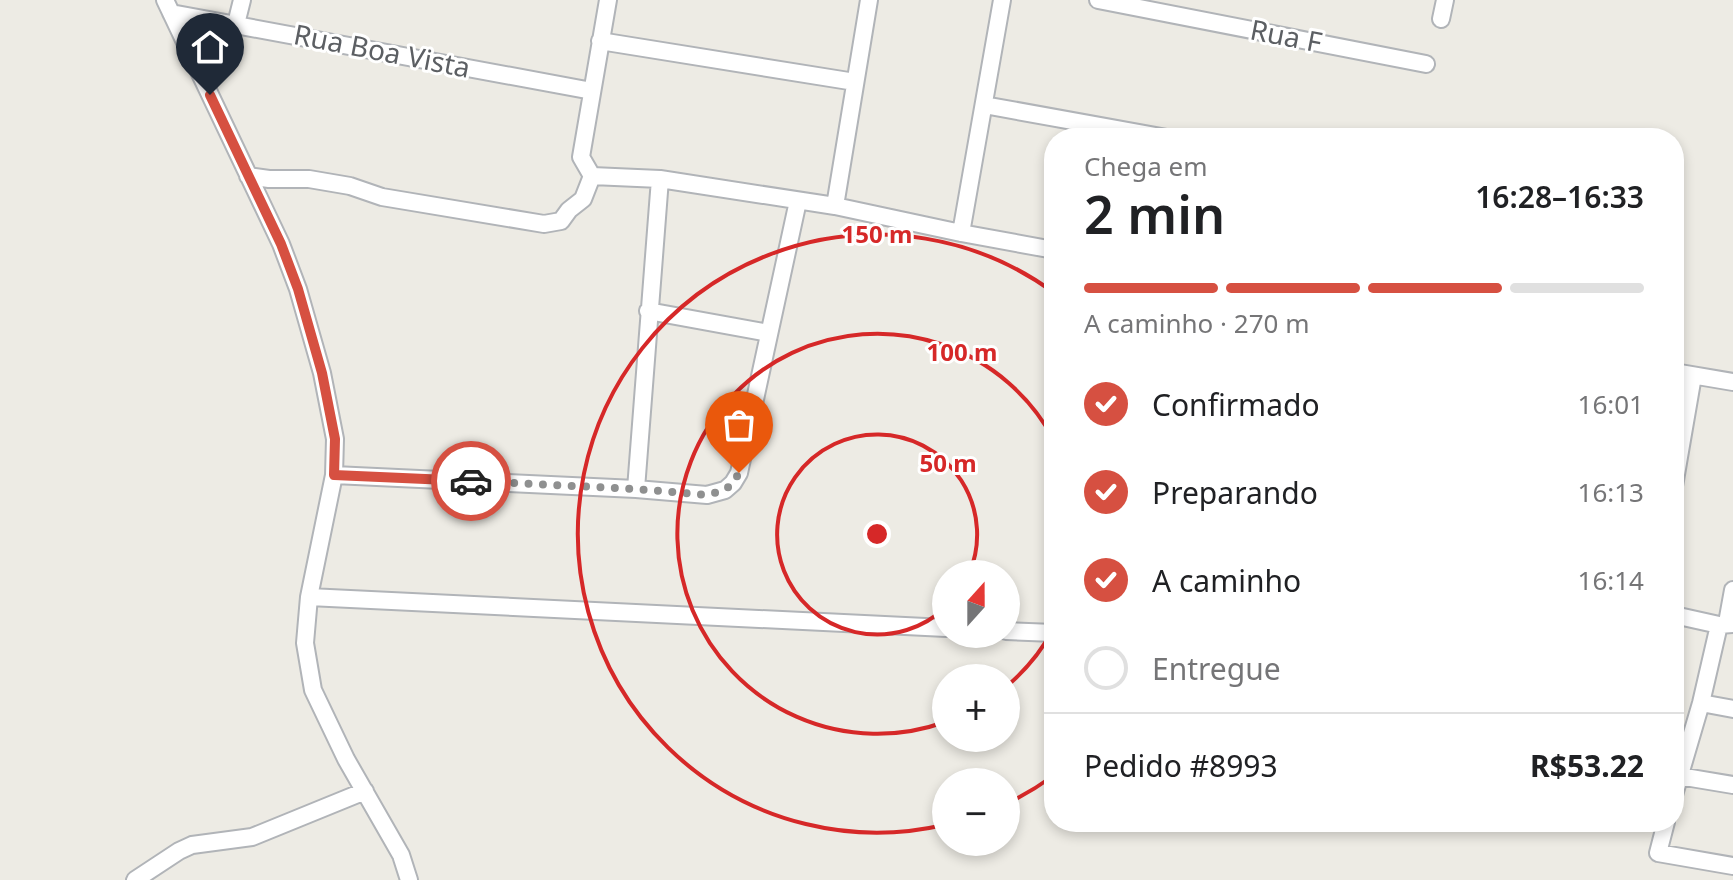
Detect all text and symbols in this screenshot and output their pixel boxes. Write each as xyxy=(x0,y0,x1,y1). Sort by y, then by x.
street label: Rua F xyxy=(1247,9,1325,61)
pin xyxy=(176,13,244,95)
street label: Rua Boa Vista xyxy=(291,14,474,86)
icon: home xyxy=(188,25,232,69)
text: Chega em xyxy=(1084,148,1207,184)
text: 16:28–16:33 xyxy=(1475,176,1644,217)
text: 2 min xyxy=(1084,178,1225,249)
text: 150 m xyxy=(842,217,912,250)
text: A caminho · 270 m xyxy=(1084,305,1310,341)
text: 100 m xyxy=(927,335,997,368)
icon: check xyxy=(1084,382,1128,426)
text: Confirmado xyxy=(1152,384,1320,425)
text: 16:01 xyxy=(1578,386,1644,422)
pin xyxy=(705,391,773,473)
icon: bag xyxy=(717,403,761,447)
courier xyxy=(431,441,511,521)
text: 50 m xyxy=(919,446,977,479)
icon: car xyxy=(449,459,493,503)
icon: check xyxy=(1084,470,1128,514)
text: Preparando xyxy=(1152,472,1318,513)
text: 16:13 xyxy=(1578,474,1644,510)
centre of rings xyxy=(863,520,891,548)
icon: check xyxy=(1084,558,1128,602)
north arrow xyxy=(932,560,1020,648)
map controls xyxy=(932,560,1020,856)
text: A caminho xyxy=(1152,560,1301,601)
text: 16:14 xyxy=(1578,562,1644,598)
text: Entregue xyxy=(1152,648,1281,689)
button: + xyxy=(932,664,1020,752)
text: Pedido #8993 xyxy=(1084,745,1278,786)
text: R$53.22 xyxy=(1530,745,1644,786)
button: − xyxy=(932,768,1020,856)

